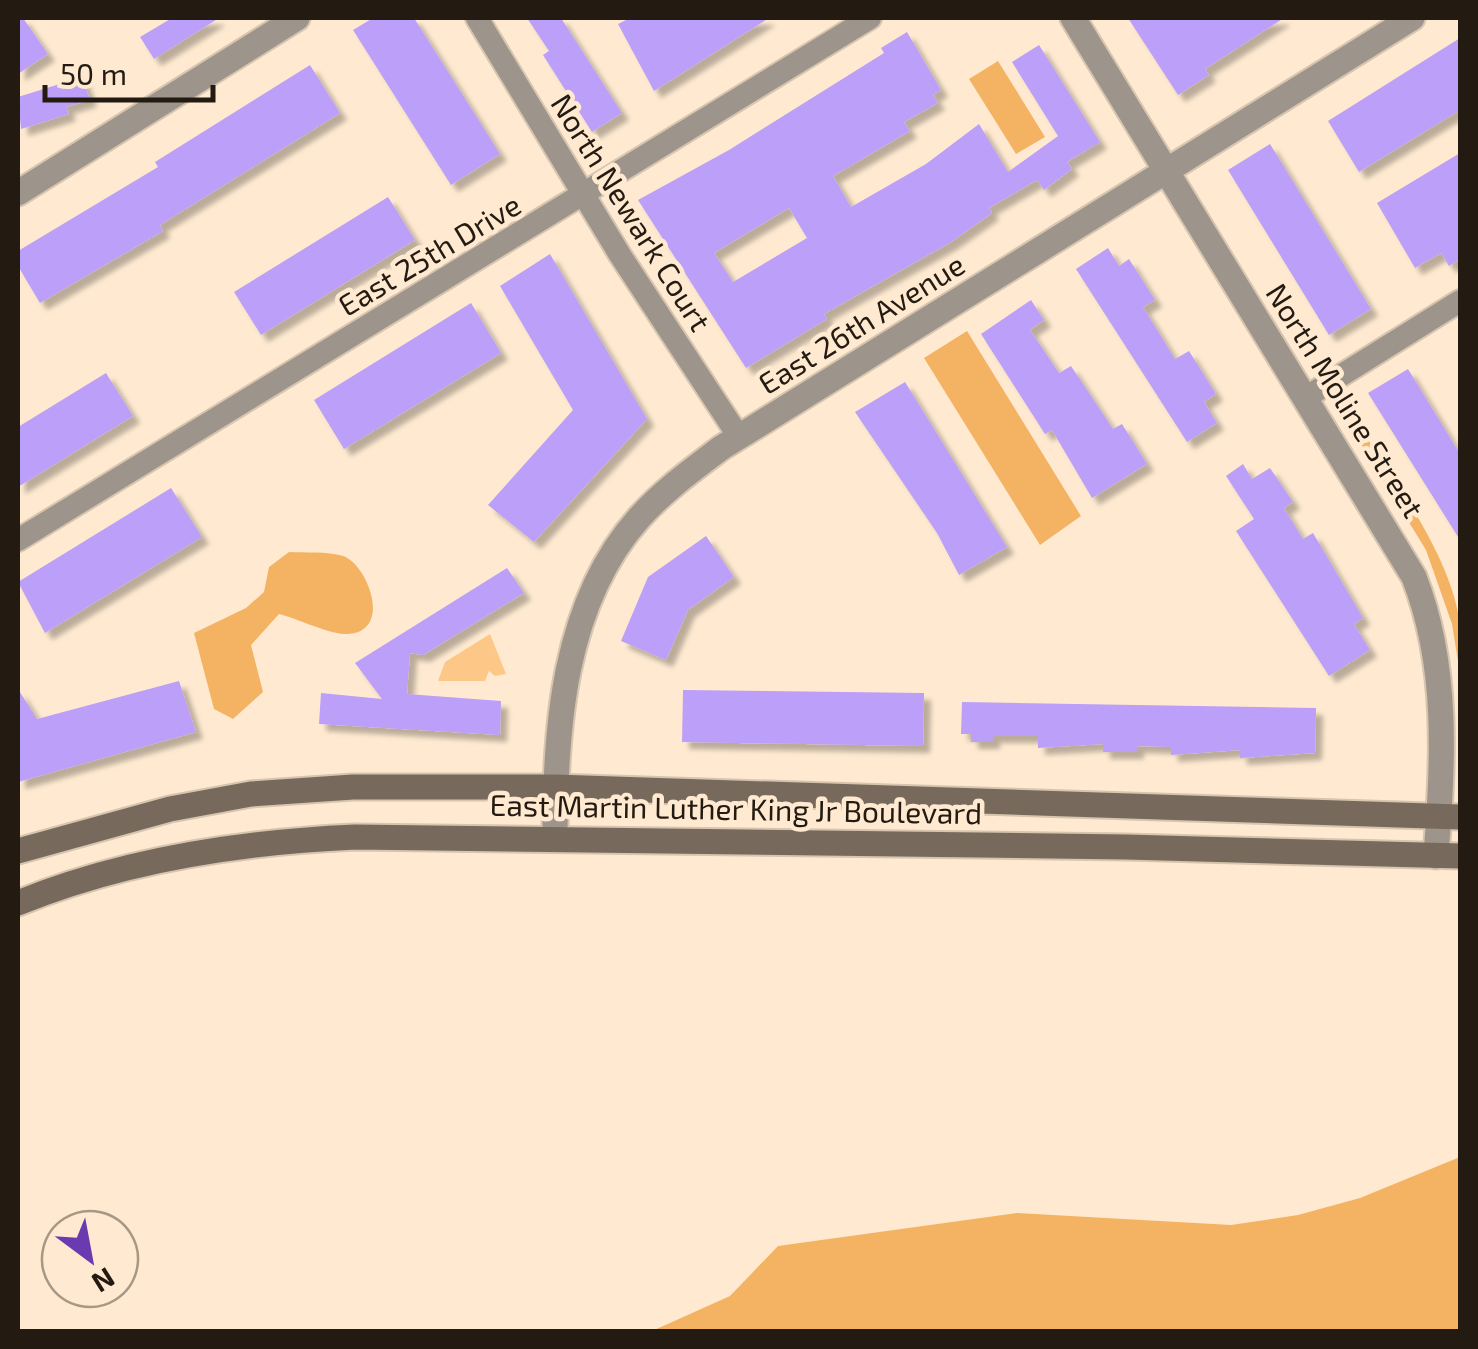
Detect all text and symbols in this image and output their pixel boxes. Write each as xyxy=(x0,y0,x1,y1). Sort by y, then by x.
scale bar xyxy=(45,40,212,102)
text: 50 m xyxy=(60,55,127,91)
street label: North Newark Court xyxy=(545,87,719,337)
street label: East 25th Drive xyxy=(331,185,527,323)
street label: East 26th Avenue xyxy=(751,245,971,401)
street label: North Moline Street xyxy=(1259,276,1433,524)
street label: East Martin Luther King Jr Boulevard xyxy=(489,786,983,830)
north arrow xyxy=(40,1209,140,1309)
text: N xyxy=(86,1261,121,1301)

